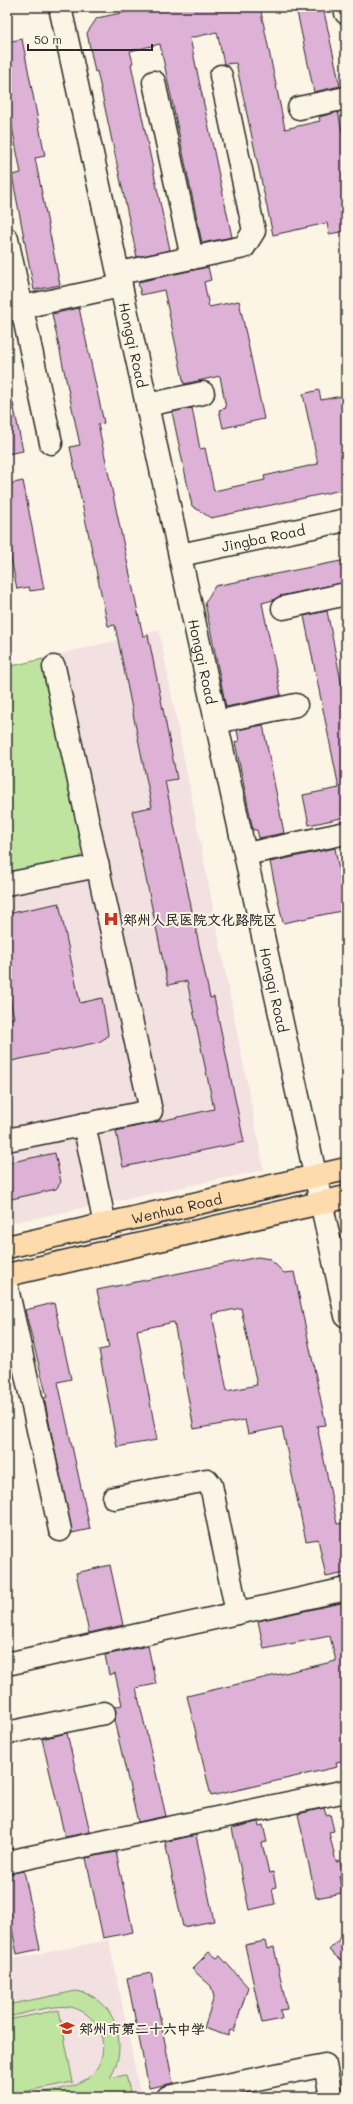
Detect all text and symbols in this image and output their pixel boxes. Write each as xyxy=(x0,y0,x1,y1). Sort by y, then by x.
scale bar xyxy=(28,26,152,52)
text: 50 m xyxy=(34,31,62,47)
street label: Hongqi Road xyxy=(115,301,152,390)
street label: Jingba Road xyxy=(220,519,307,556)
street label: Hongqi Road xyxy=(184,617,222,706)
hospital icon: 郑州人民医院文化路院区 xyxy=(102,910,120,928)
place label: 郑州人民医院文化路院区 xyxy=(123,910,277,929)
street label: Hongqi Road xyxy=(256,945,293,1034)
street label: Wenhua Road xyxy=(129,1188,224,1228)
school or university icon: 郑州市第二十六中学 xyxy=(58,2019,76,2037)
place label: 郑州市第二十六中学 xyxy=(79,2019,205,2038)

